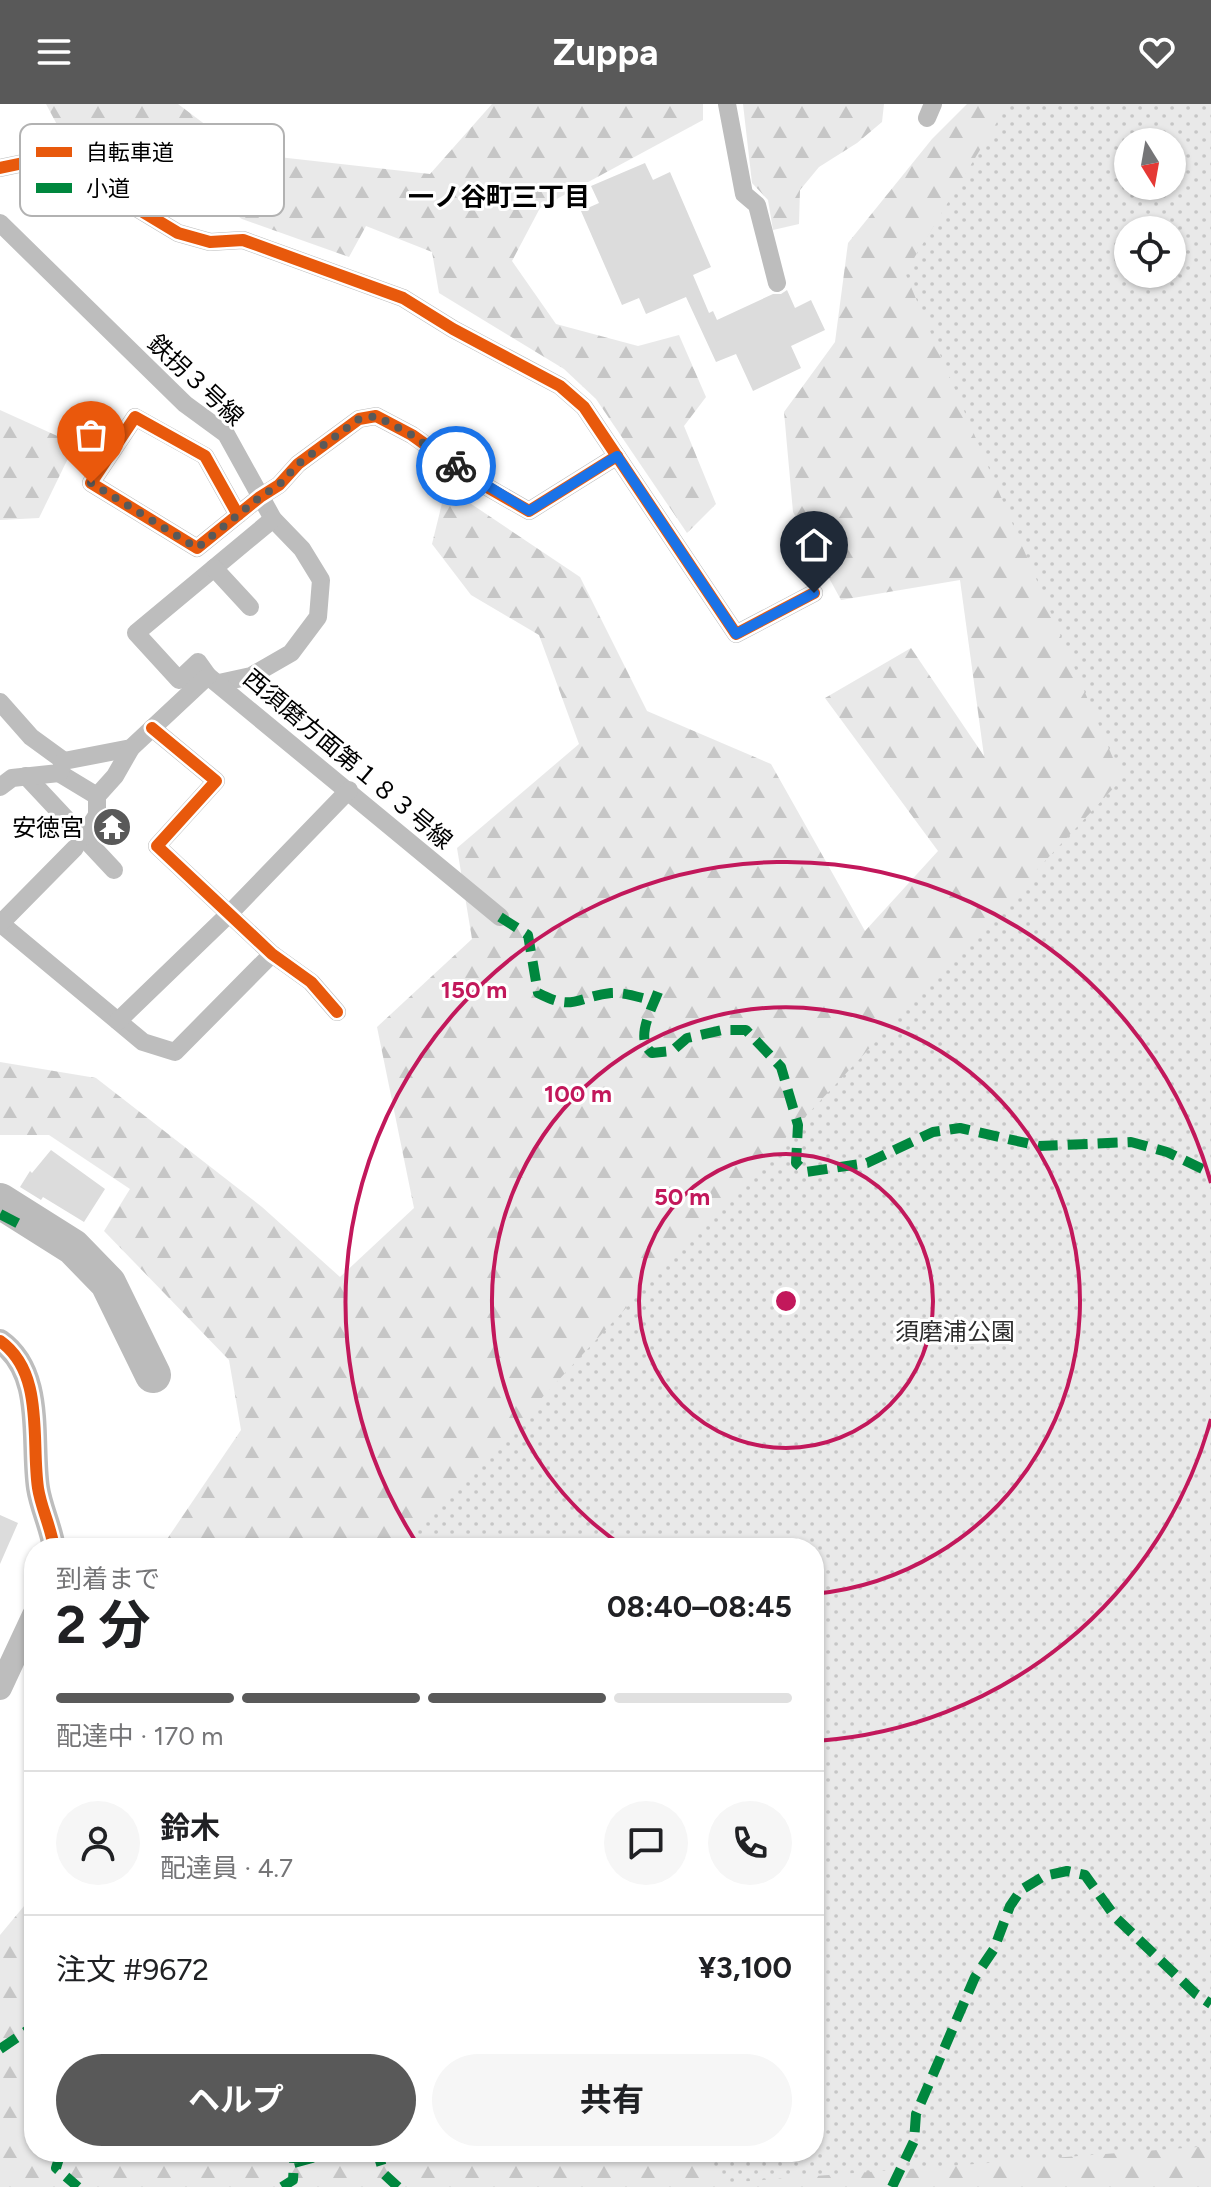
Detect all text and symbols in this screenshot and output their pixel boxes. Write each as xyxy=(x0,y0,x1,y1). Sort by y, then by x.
icon: menu xyxy=(32,30,76,74)
icon: heart xyxy=(1135,30,1179,74)
text: Zuppa xyxy=(553,31,658,74)
legend xyxy=(20,124,284,216)
north arrow xyxy=(1114,128,1186,200)
map controls xyxy=(1114,128,1186,288)
text: 自転車道 xyxy=(86,139,174,166)
text: 小道 xyxy=(86,175,130,202)
district label: 一ノ谷町三丁目 xyxy=(408,181,590,213)
button: locate xyxy=(1114,216,1186,288)
street label: 鉄拐３号線 xyxy=(142,328,250,432)
pin xyxy=(57,401,125,483)
icon: bag xyxy=(69,413,113,457)
courier xyxy=(416,426,496,506)
icon: bike xyxy=(434,444,478,488)
pin xyxy=(780,511,848,593)
icon: home xyxy=(792,523,836,567)
street label: 西須磨方面第１８３号線 xyxy=(238,663,458,855)
temple icon: 安徳宮 xyxy=(91,806,133,848)
place label: 安徳宮 xyxy=(12,813,84,842)
text: 150 m xyxy=(441,975,507,1004)
text: 100 m xyxy=(544,1079,612,1108)
text: 50 m xyxy=(654,1182,710,1211)
centre of rings xyxy=(772,1287,800,1315)
park label: 須磨浦公園 xyxy=(895,1317,1015,1346)
text: 到着まで xyxy=(56,1563,160,1595)
text: 08:40–08:45 xyxy=(607,1588,792,1625)
text: 2 分 xyxy=(56,1594,150,1656)
text: 配達中 · 170 m xyxy=(56,1720,223,1752)
button: person xyxy=(56,1801,140,1885)
button: chat xyxy=(604,1801,688,1885)
button: phone xyxy=(708,1801,792,1885)
text: 鈴木 xyxy=(160,1809,220,1846)
text: 配達員 · 4.7 xyxy=(160,1852,293,1884)
text: ¥3,100 xyxy=(698,1949,792,1986)
text: 注文 #9672 xyxy=(56,1951,209,1988)
button: ヘルプ xyxy=(56,2054,416,2146)
button: 共有 xyxy=(432,2054,792,2146)

